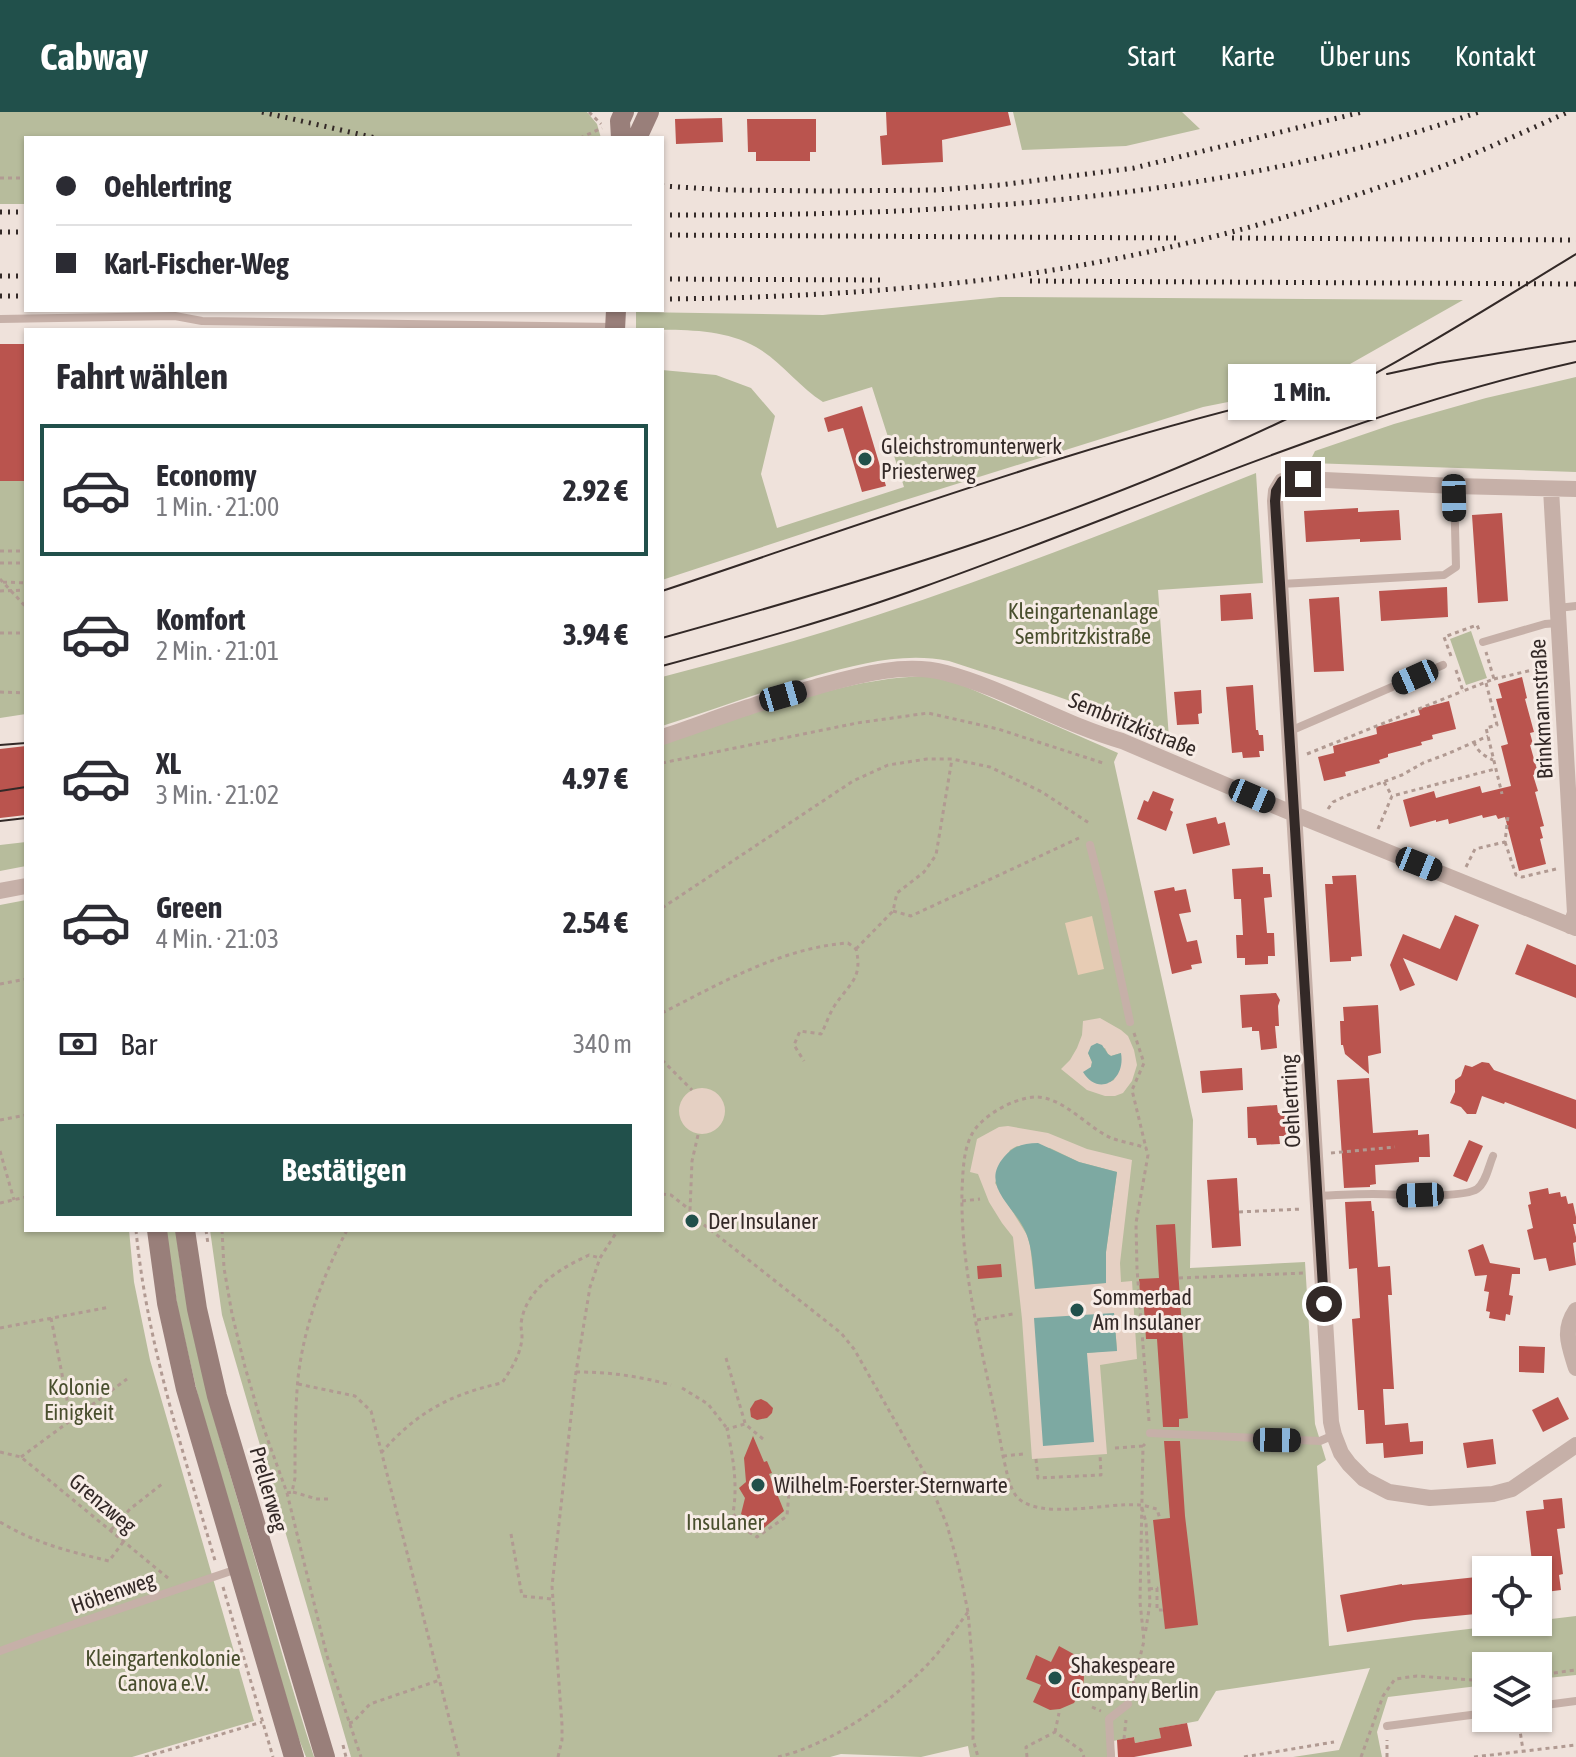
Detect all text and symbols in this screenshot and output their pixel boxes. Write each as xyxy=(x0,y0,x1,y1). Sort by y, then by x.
text: Cabway xyxy=(40,35,148,78)
text: Start xyxy=(1127,40,1176,72)
text: Karte xyxy=(1220,40,1275,72)
text: Über uns xyxy=(1319,40,1411,72)
text: Kontakt xyxy=(1455,40,1536,72)
text: Oehlertring xyxy=(104,169,231,203)
text: Karl-Fischer-Weg xyxy=(104,246,289,280)
text: Fahrt wählen xyxy=(56,355,228,397)
callout: 1 Min. xyxy=(1229,363,1377,419)
text: 1 Min. xyxy=(1274,377,1330,407)
place label: Gleichstromunterwerk Priesterweg xyxy=(881,433,1062,484)
marker: Gleichstromunterwerk Priesterweg xyxy=(856,450,874,468)
icon: car xyxy=(60,454,132,526)
text: Economy xyxy=(156,458,257,492)
route end xyxy=(1285,461,1321,497)
text: 2.92 € xyxy=(563,473,628,507)
car xyxy=(1442,474,1466,522)
text: 1 Min. · 21:00 xyxy=(156,492,279,522)
icon: car xyxy=(60,598,132,670)
park label: Kleingartenanlage Sembritzkistraße xyxy=(1008,598,1158,649)
text: Komfort xyxy=(156,602,245,636)
text: 3.94 € xyxy=(563,617,628,651)
text: 2 Min. · 21:01 xyxy=(156,636,279,666)
street label: Brinkmannstraße xyxy=(1524,638,1558,780)
car xyxy=(1388,656,1442,698)
car xyxy=(757,678,809,714)
street label: Sembritzkistraße xyxy=(1065,686,1201,762)
icon: car xyxy=(60,742,132,814)
text: XL xyxy=(156,746,181,780)
text: 4.97 € xyxy=(563,761,628,795)
car xyxy=(1225,776,1279,816)
text: 3 Min. · 21:02 xyxy=(156,780,279,810)
car xyxy=(1392,844,1446,884)
icon: car xyxy=(60,886,132,958)
text: Green xyxy=(156,890,222,924)
text: 2.54 € xyxy=(563,905,628,939)
text: 4 Min. · 21:03 xyxy=(156,924,279,954)
icon: cash xyxy=(56,1022,100,1066)
text: Bar xyxy=(120,1027,157,1061)
text: 340 m xyxy=(573,1029,632,1059)
street label: Oehlertring xyxy=(1275,1053,1305,1148)
button: Bestätigen xyxy=(56,1124,632,1216)
car xyxy=(1396,1182,1444,1208)
place label: Der Insulaner xyxy=(708,1208,818,1234)
marker: Der Insulaner xyxy=(683,1212,701,1230)
place label: Sommerbad Am Insulaner xyxy=(1093,1284,1201,1335)
route start xyxy=(1306,1286,1342,1322)
marker: Sommerbad Am Insulaner xyxy=(1068,1301,1086,1319)
park label: Kolonie Einigkeit xyxy=(44,1374,114,1425)
car xyxy=(1253,1428,1301,1452)
street label: Prellerweg xyxy=(244,1443,294,1535)
street label: Grenzweg xyxy=(64,1468,142,1539)
place label: Wilhelm-Foerster-Sternwarte xyxy=(774,1472,1008,1498)
marker: Wilhelm-Foerster-Sternwarte xyxy=(749,1476,767,1494)
park label: Insulaner xyxy=(686,1509,764,1535)
map controls xyxy=(1472,1556,1552,1732)
button: locate xyxy=(1472,1556,1552,1636)
street label: Höhenweg xyxy=(68,1565,159,1618)
park label: Kleingartenkolonie Canova e.V. xyxy=(85,1645,241,1696)
place label: Shakespeare Company Berlin xyxy=(1071,1652,1199,1703)
button: layers xyxy=(1472,1652,1552,1732)
marker: Shakespeare Company Berlin xyxy=(1046,1669,1064,1687)

